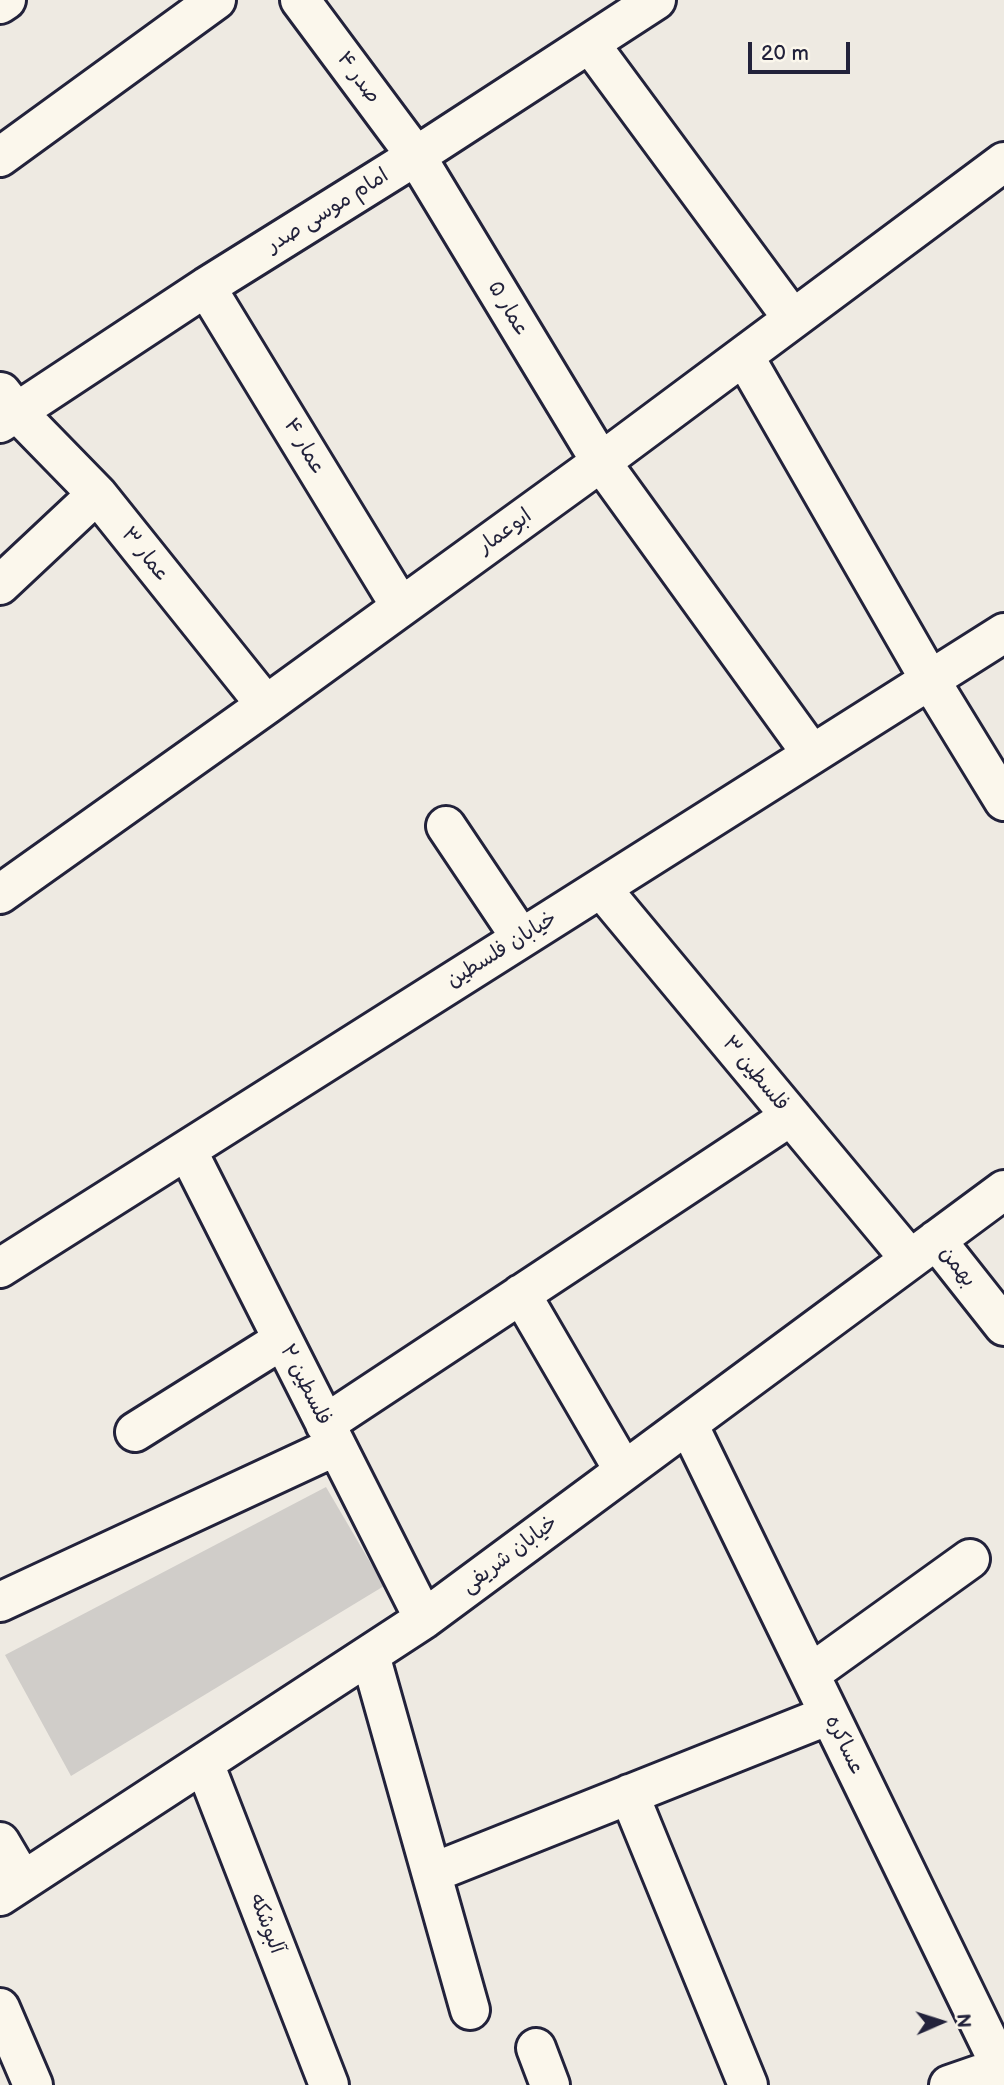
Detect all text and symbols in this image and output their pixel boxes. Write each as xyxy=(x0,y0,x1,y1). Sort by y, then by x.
scale bar xyxy=(752,28,853,72)
text: 20 m xyxy=(761,41,809,66)
street label: صدر ۴ xyxy=(331,47,385,109)
street label: امام موسی صدر xyxy=(262,163,394,259)
street label: عمار ۵ xyxy=(482,277,534,341)
street label: عمار ۴ xyxy=(277,414,331,480)
street label: ابوعمار xyxy=(473,504,537,560)
street label: عمار ۳ xyxy=(115,523,175,587)
street label: خیابان فلسطین xyxy=(442,906,562,994)
street label: فلسطین ۳ xyxy=(716,1031,794,1117)
street label: بهمن xyxy=(933,1241,981,1293)
street label: فلسطین ۲ xyxy=(274,1340,336,1430)
street label: خیابان شریفی xyxy=(457,1511,563,1599)
street label: عساکره xyxy=(819,1711,869,1779)
street label: آلبوشکه xyxy=(243,1890,289,1958)
north arrow xyxy=(906,1987,976,2057)
text: N xyxy=(951,2013,974,2029)

